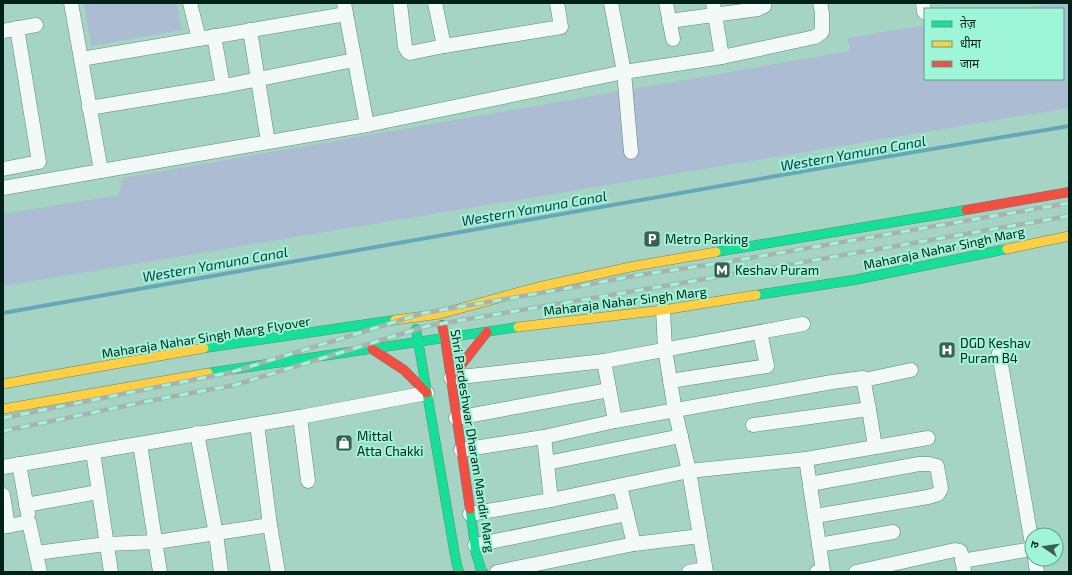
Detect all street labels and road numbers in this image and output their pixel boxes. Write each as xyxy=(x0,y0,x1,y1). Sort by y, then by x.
street label: Maharaja Nahar Singh Marg xyxy=(862,223,1026,273)
street label: Maharaja Nahar Singh Marg xyxy=(542,283,708,319)
street label: Maharaja Nahar Singh Marg Flyover xyxy=(101,313,311,361)
street label: Shri Pardeshwar Dharam Mandir Marg xyxy=(447,328,499,554)

